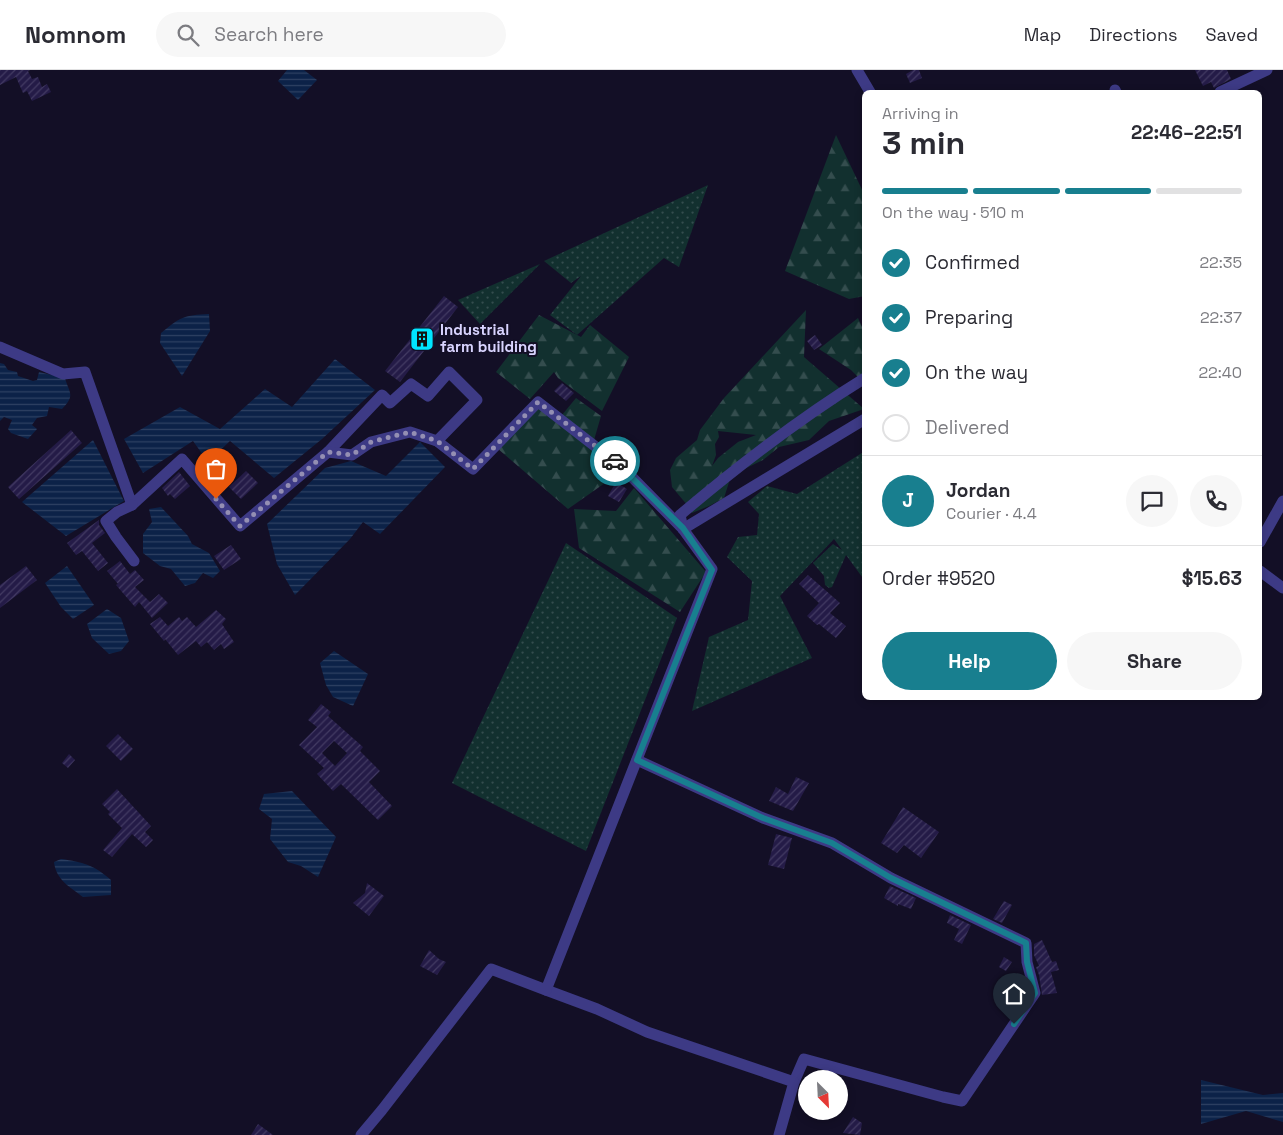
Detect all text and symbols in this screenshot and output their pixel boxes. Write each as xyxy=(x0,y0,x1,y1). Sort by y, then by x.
search box xyxy=(156,12,506,57)
text: Nomnom xyxy=(25,19,126,50)
icon: search xyxy=(174,21,202,49)
text: Search here xyxy=(214,22,324,47)
text: Map xyxy=(1024,23,1061,46)
text: Directions xyxy=(1089,23,1178,46)
text: Saved xyxy=(1206,23,1258,46)
text: Arriving in xyxy=(882,103,959,124)
text: 22:46–22:51 xyxy=(1131,120,1242,145)
text: 3 min xyxy=(882,123,965,163)
text: On the way · 510 m xyxy=(882,202,1024,223)
icon: check xyxy=(882,249,910,277)
text: Confirmed xyxy=(925,250,1020,275)
text: 22:35 xyxy=(1199,252,1242,273)
icon: check xyxy=(882,304,910,332)
text: Preparing xyxy=(925,305,1013,330)
text: 22:37 xyxy=(1200,307,1242,328)
place label: Industrial farm building xyxy=(440,320,537,356)
building icon: Industrial farm building xyxy=(409,326,435,352)
icon: check xyxy=(882,359,910,387)
text: On the way xyxy=(925,360,1028,385)
text: 22:40 xyxy=(1198,362,1242,383)
text: Delivered xyxy=(925,415,1010,440)
courier xyxy=(590,436,640,486)
icon: car xyxy=(601,447,629,475)
pin xyxy=(195,448,237,499)
icon: bag xyxy=(202,455,230,483)
button: chat xyxy=(1126,475,1178,527)
button: phone xyxy=(1190,475,1242,527)
text: Jordan xyxy=(946,478,1011,503)
text: J xyxy=(902,488,914,513)
text: Courier · 4.4 xyxy=(946,503,1037,524)
text: Order #9520 xyxy=(882,566,996,591)
text: $15.63 xyxy=(1182,566,1242,591)
button: Help xyxy=(882,632,1057,690)
button: Share xyxy=(1067,632,1242,690)
pin xyxy=(993,973,1035,1024)
icon: home xyxy=(1000,980,1028,1008)
north arrow xyxy=(798,1070,848,1120)
map controls xyxy=(798,1070,848,1120)

